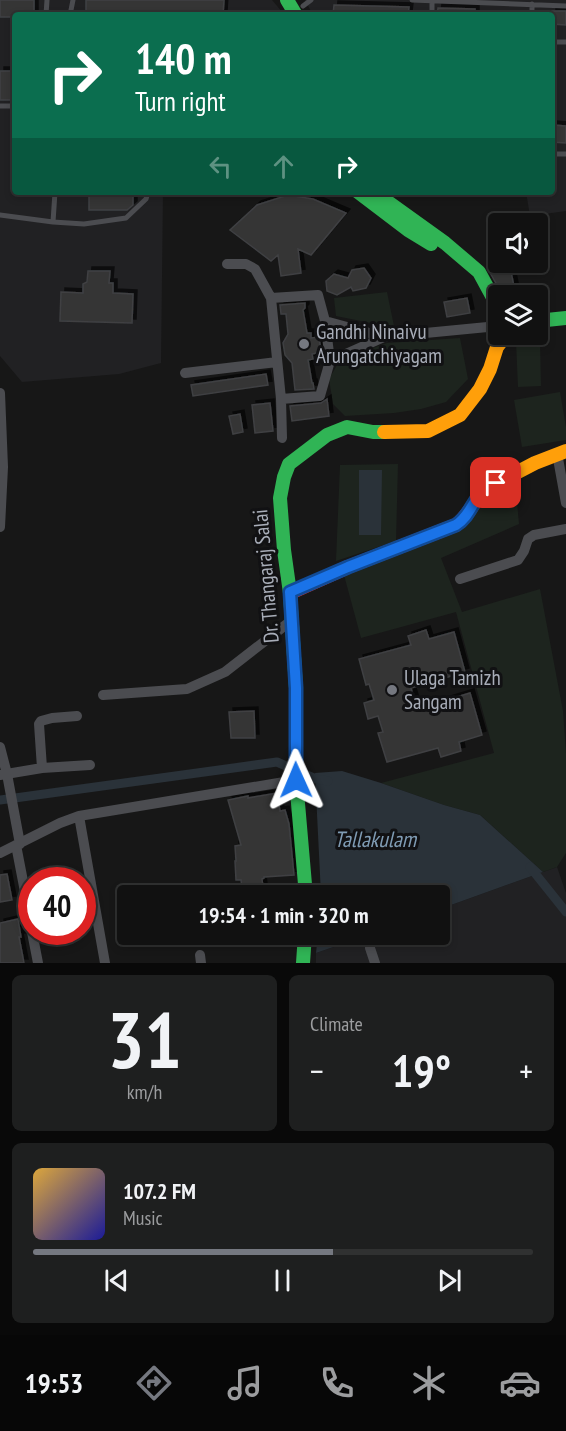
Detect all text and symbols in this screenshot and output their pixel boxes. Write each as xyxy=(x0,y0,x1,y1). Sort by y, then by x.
text: 140 m xyxy=(135,31,232,86)
icon: right xyxy=(36,36,114,114)
text: Turn right xyxy=(135,84,226,118)
icon: left xyxy=(204,150,237,183)
icon: ahead xyxy=(267,150,300,183)
icon: right xyxy=(330,150,363,183)
map controls xyxy=(488,213,548,345)
button: sound xyxy=(488,213,548,273)
button: layers xyxy=(488,285,548,345)
place label: Gandhi Ninaivu Arungatchiyagam xyxy=(316,318,442,369)
marker: Gandhi Ninaivu Arungatchiyagam xyxy=(297,337,311,351)
pin xyxy=(470,457,521,508)
icon: arrive xyxy=(479,466,512,499)
street label: Dr. Thangaraj Salai xyxy=(246,508,285,644)
place label: Ulaga Tamizh Sangam xyxy=(404,664,501,715)
marker: Ulaga Tamizh Sangam xyxy=(385,683,399,697)
position arrow xyxy=(264,748,328,812)
water label: Tallakulam xyxy=(334,825,418,853)
speed limit sign: 40 xyxy=(18,867,96,945)
text: 19:54 · 1 min · 320 m xyxy=(198,901,369,929)
text: 31 xyxy=(107,989,182,1090)
text: Climate xyxy=(310,1011,363,1037)
text: 19° xyxy=(392,1041,451,1099)
text: − xyxy=(310,1049,324,1092)
text: + xyxy=(519,1049,533,1092)
text: km/h xyxy=(127,1079,162,1105)
text: 107.2 FM xyxy=(123,1177,196,1205)
text: Music xyxy=(123,1205,163,1231)
icon: previous xyxy=(100,1264,133,1297)
icon: pause xyxy=(266,1264,299,1297)
icon: next xyxy=(433,1264,466,1297)
icon: directions xyxy=(133,1362,175,1404)
icon: music xyxy=(224,1362,266,1404)
icon: phone xyxy=(316,1362,358,1404)
icon: climate xyxy=(408,1362,450,1404)
icon: car xyxy=(499,1362,541,1404)
text: 19:53 xyxy=(25,1366,83,1400)

